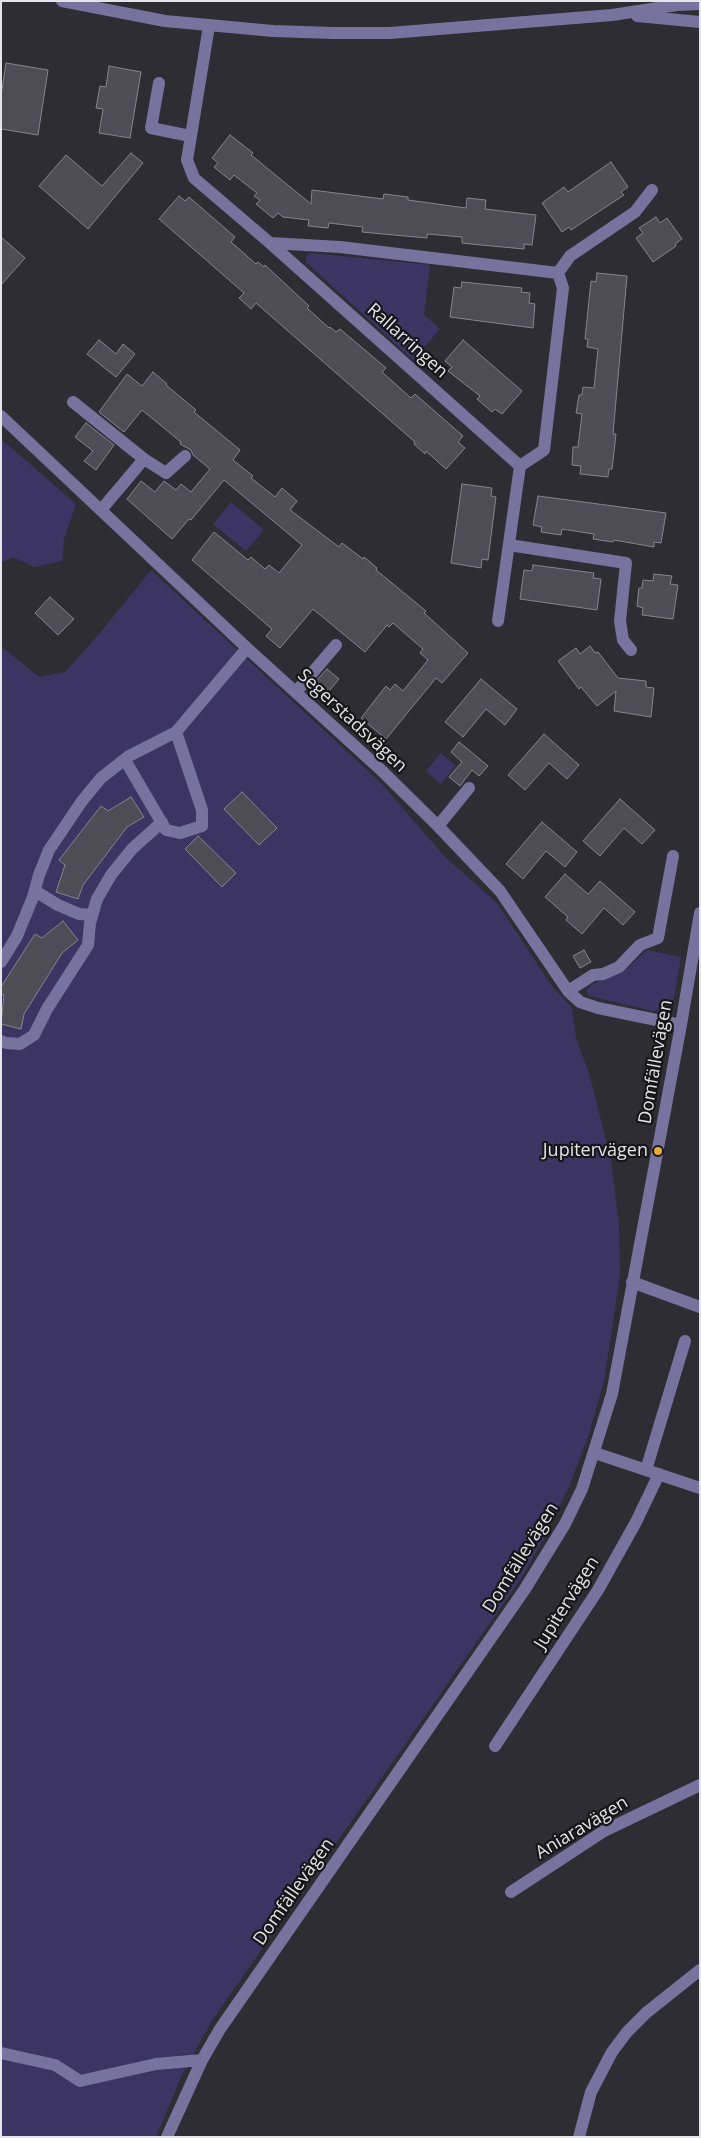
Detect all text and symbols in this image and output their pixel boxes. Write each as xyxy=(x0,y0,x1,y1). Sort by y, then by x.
street label: Rallarringen xyxy=(362,299,452,383)
street label: Segerstadsvägen xyxy=(293,665,411,777)
street label: Domfällevägen xyxy=(634,998,678,1126)
place label: Jupitervägen xyxy=(543,1140,648,1162)
marker: Jupitervägen xyxy=(652,1145,664,1157)
street label: Domfällevägen xyxy=(479,1499,563,1617)
street label: Jupitervägen xyxy=(530,1553,604,1653)
street label: Aniaravägen xyxy=(532,1792,632,1864)
street label: Domfällevägen xyxy=(249,1834,339,1950)

